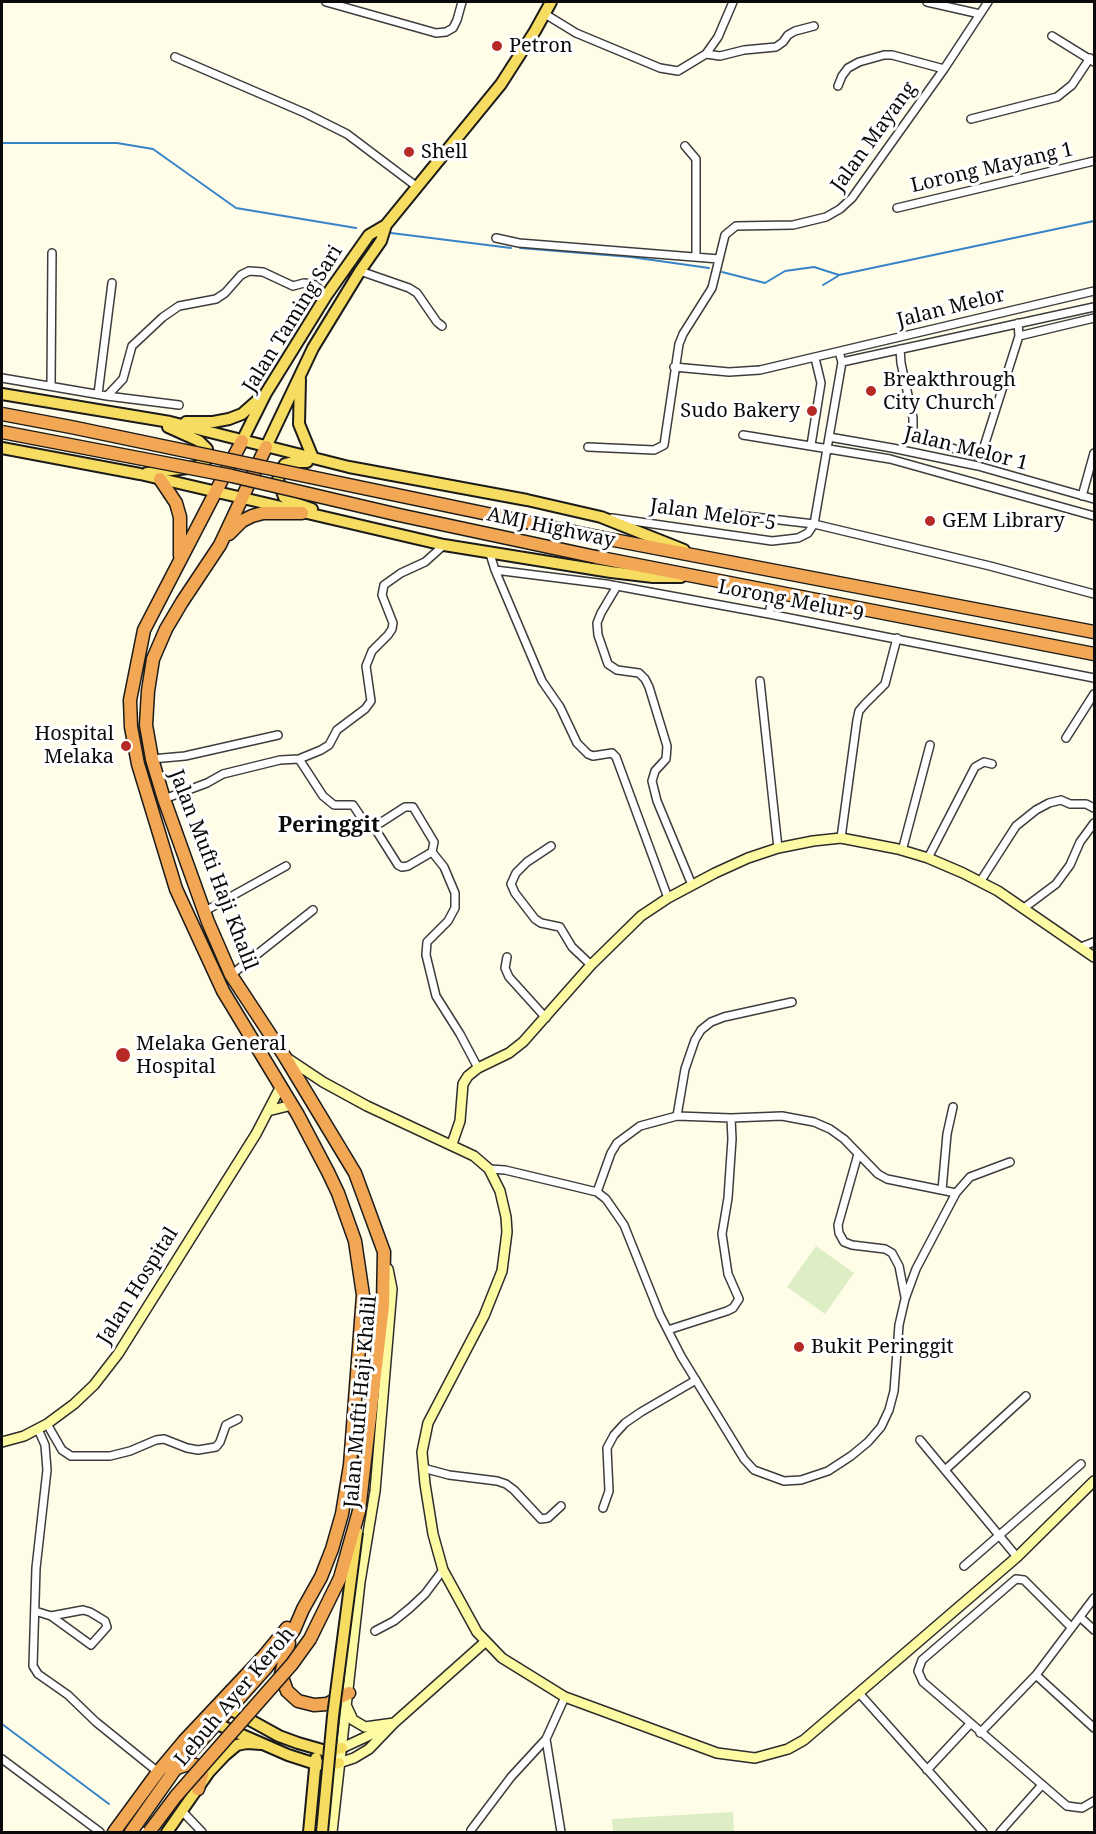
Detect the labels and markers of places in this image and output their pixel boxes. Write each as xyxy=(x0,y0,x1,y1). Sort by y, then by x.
place label: Petron xyxy=(509,34,573,58)
marker: Petron xyxy=(490,39,504,53)
place label: Shell xyxy=(421,140,468,164)
marker: Shell xyxy=(402,145,416,159)
place label: Breakthrough City Church xyxy=(883,368,1016,415)
marker: Breakthrough City Church xyxy=(864,384,878,398)
place label: Sudo Bakery xyxy=(680,399,800,423)
marker: Sudo Bakery xyxy=(805,404,819,418)
place label: GEM Library xyxy=(942,509,1065,533)
marker: GEM Library xyxy=(923,514,937,528)
place label: Hospital Melaka xyxy=(34,722,114,769)
marker: Hospital Melaka xyxy=(119,739,133,753)
place label: Melaka General Hospital xyxy=(136,1032,286,1079)
marker: Melaka General Hospital xyxy=(114,1046,132,1064)
place label: Bukit Peringgit xyxy=(811,1335,954,1359)
marker: Bukit Peringgit xyxy=(792,1340,806,1354)

